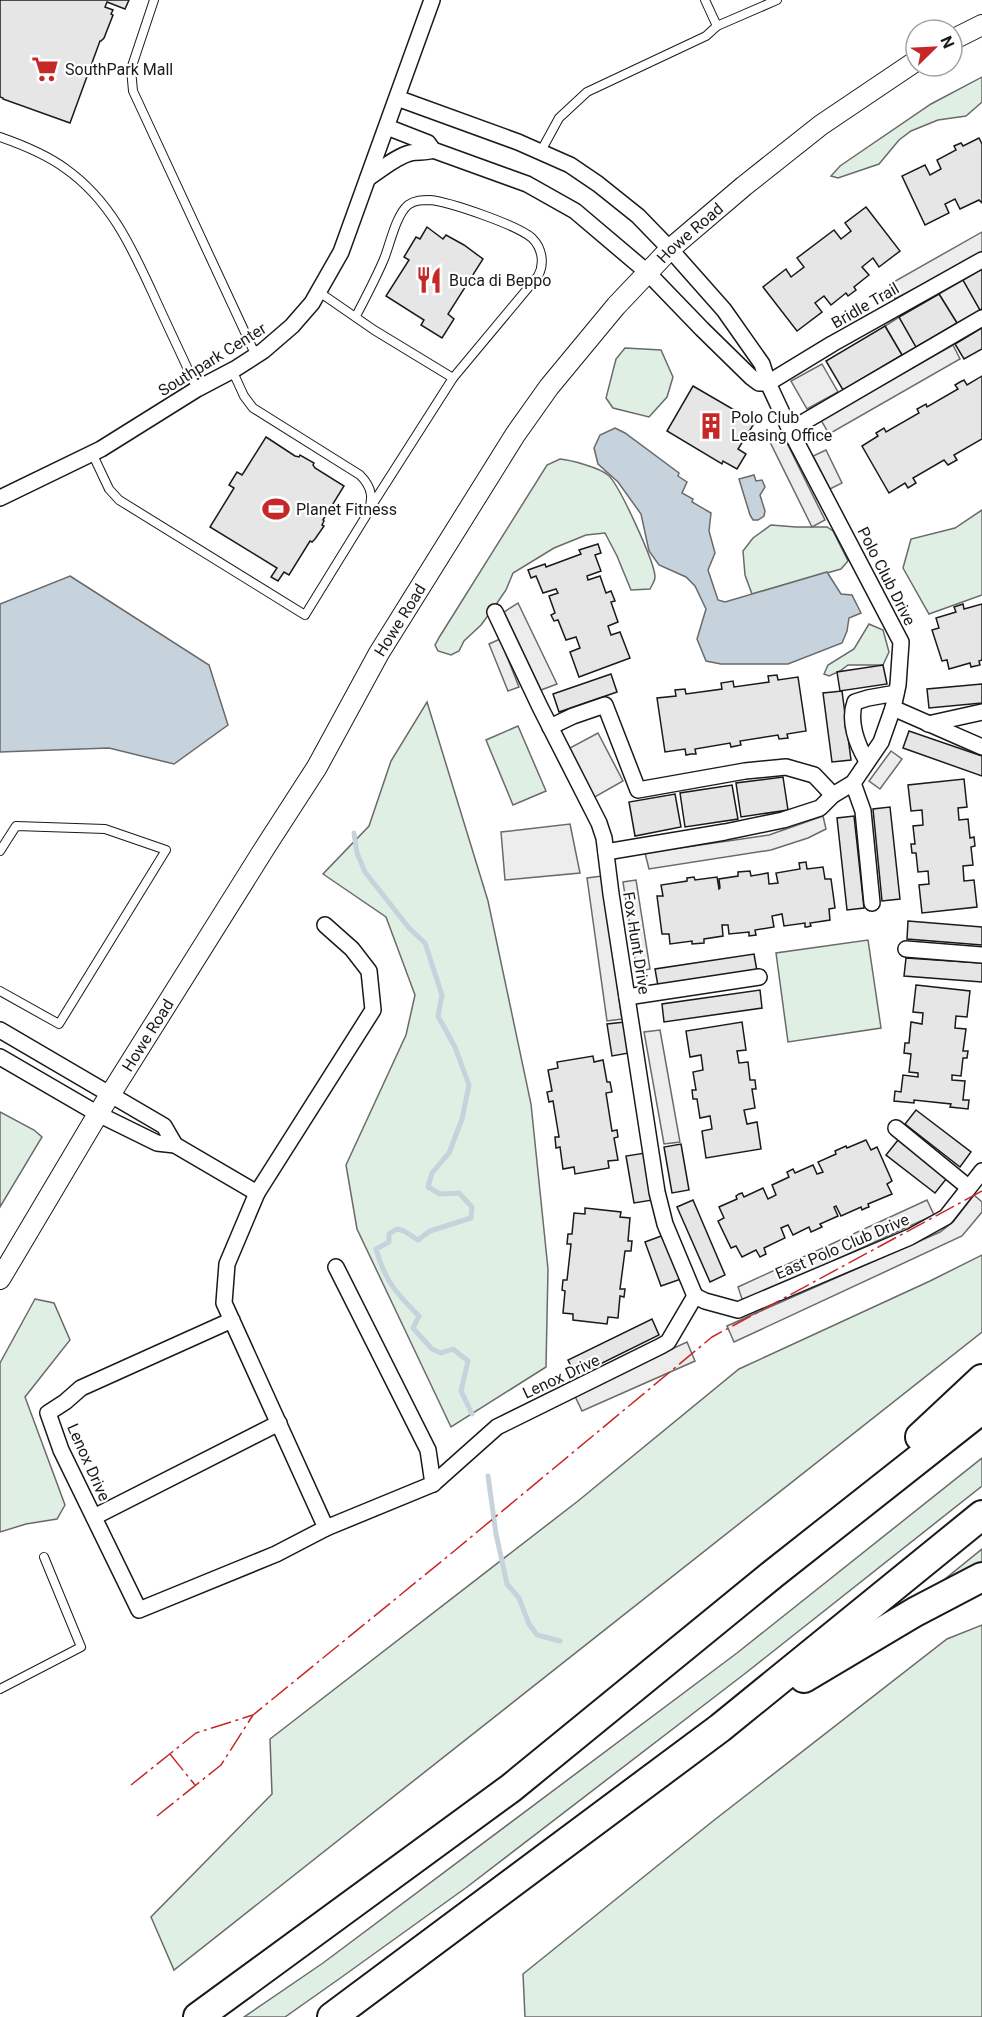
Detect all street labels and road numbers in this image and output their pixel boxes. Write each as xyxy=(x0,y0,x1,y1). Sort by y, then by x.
street label: Howe Road xyxy=(653,199,727,267)
street label: Bridle Trail xyxy=(828,278,902,332)
street label: Southpark Center xyxy=(155,318,270,400)
street label: Polo Club Drive xyxy=(854,524,920,629)
street label: Howe Road xyxy=(370,580,430,660)
street label: Fox Hunt Drive xyxy=(619,890,654,996)
street label: Howe Road xyxy=(118,996,178,1075)
street label: East Polo Club Drive xyxy=(772,1210,912,1283)
street label: Lenox Drive xyxy=(520,1350,603,1403)
street label: Lenox Drive xyxy=(63,1421,114,1504)

